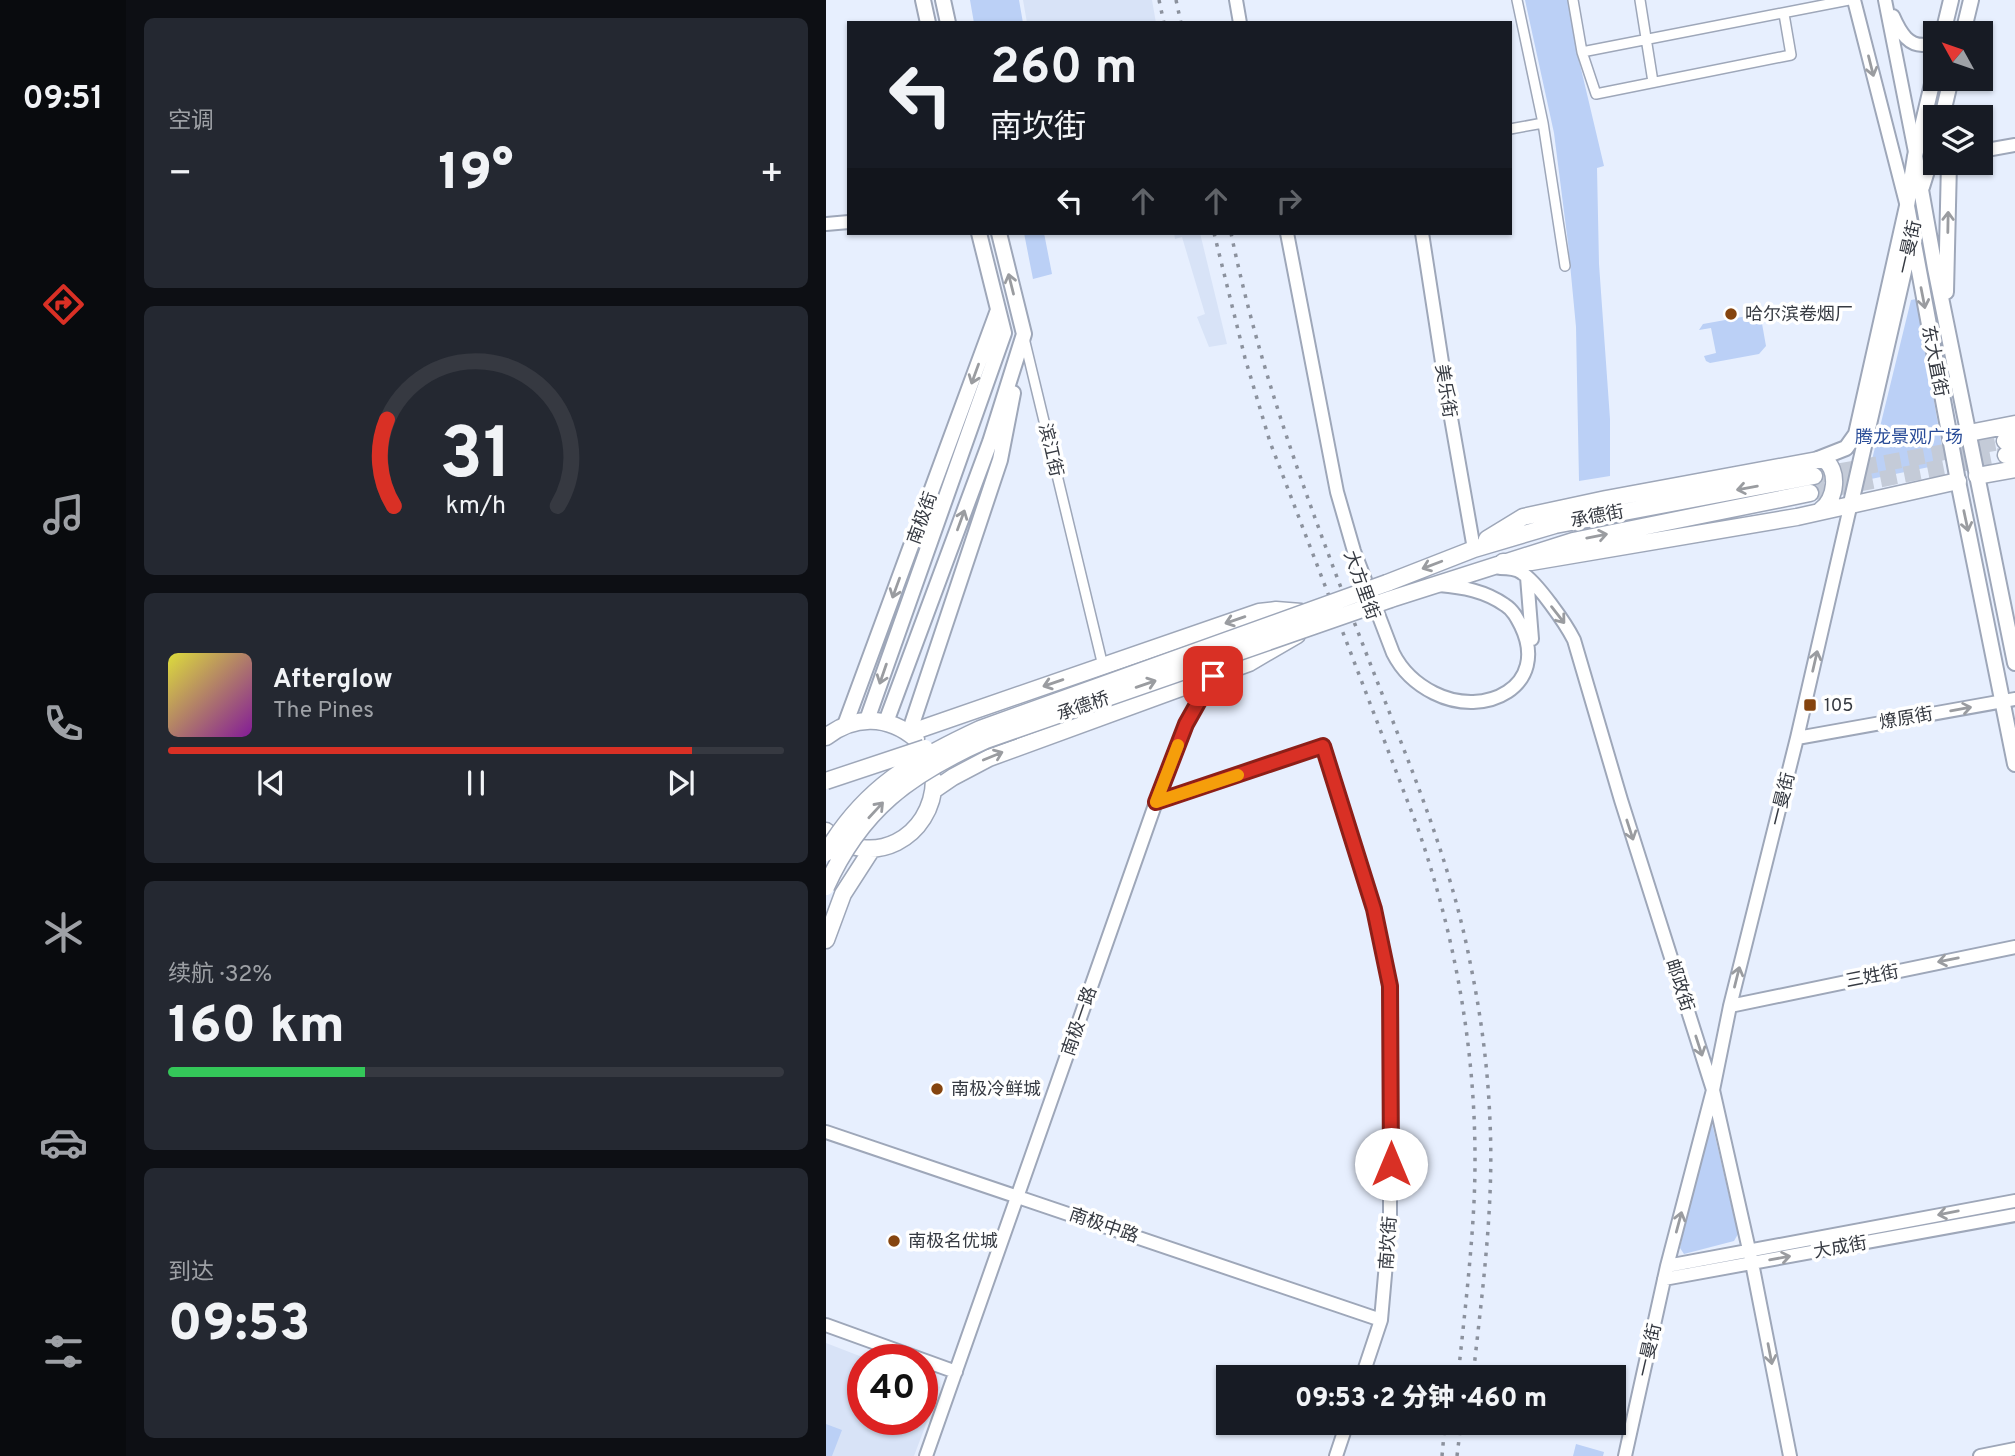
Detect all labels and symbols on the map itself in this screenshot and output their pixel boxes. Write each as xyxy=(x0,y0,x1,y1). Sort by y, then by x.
north arrow xyxy=(1923,21,1993,91)
one-way arrow xyxy=(1865,54,1878,77)
one-way arrow xyxy=(1942,210,1955,233)
street label: 一曼街 xyxy=(1893,218,1928,276)
one-way arrow xyxy=(1004,273,1017,295)
one-way arrow xyxy=(1917,286,1930,309)
place label: 哈尔滨卷烟厂 xyxy=(1745,304,1853,327)
marker: 哈尔滨卷烟厂 xyxy=(1723,306,1739,322)
street label: 东大直街 xyxy=(1915,324,1952,399)
one-way arrow xyxy=(968,363,980,385)
street label: 美乐街 xyxy=(1429,363,1460,420)
street label: 滨江街 xyxy=(1032,421,1067,479)
park label: 腾龙景观广场 xyxy=(1855,427,1963,450)
one-way arrow xyxy=(1736,482,1759,496)
street label: 南极街 xyxy=(903,489,943,548)
street label: 承德街 xyxy=(1569,501,1626,534)
one-way arrow xyxy=(1960,509,1973,532)
one-way arrow xyxy=(956,510,969,532)
one-way arrow xyxy=(1585,529,1608,543)
street label: 大方里街 xyxy=(1337,548,1384,623)
one-way arrow xyxy=(1421,560,1443,573)
one-way arrow xyxy=(888,576,901,598)
one-way arrow xyxy=(1550,605,1565,624)
one-way arrow xyxy=(1224,615,1246,627)
pin xyxy=(1183,646,1243,706)
one-way arrow xyxy=(1808,650,1822,673)
one-way arrow xyxy=(876,663,888,685)
one-way arrow xyxy=(1135,677,1157,690)
one-way arrow xyxy=(1043,678,1065,690)
street label: 承德桥 xyxy=(1054,688,1113,727)
place label: 105 xyxy=(1824,695,1853,718)
marker: 105 xyxy=(1802,697,1818,713)
one-way arrow xyxy=(1949,701,1972,715)
street label: 燎原街 xyxy=(1878,703,1935,735)
one-way arrow xyxy=(982,749,1003,762)
street label: 一曼街 xyxy=(1766,770,1801,828)
one-way arrow xyxy=(868,802,885,819)
one-way arrow xyxy=(1625,818,1637,840)
one-way arrow xyxy=(1937,954,1960,968)
street label: 邮政街 xyxy=(1659,956,1698,1015)
street label: 三姓街 xyxy=(1844,961,1901,994)
one-way arrow xyxy=(1731,966,1744,989)
street label: 南极一路 xyxy=(1058,984,1103,1059)
one-way arrow xyxy=(1694,1035,1707,1057)
place label: 南极冷鲜城 xyxy=(951,1079,1041,1102)
marker: 南极冷鲜城 xyxy=(929,1081,945,1097)
position arrow xyxy=(1354,1127,1428,1201)
street label: 南极中路 xyxy=(1066,1204,1141,1249)
one-way arrow xyxy=(1937,1207,1960,1221)
one-way arrow xyxy=(1673,1211,1686,1234)
street label: 南坎街 xyxy=(1376,1215,1403,1271)
place label: 南极名优城 xyxy=(908,1231,998,1254)
street label: 大成街 xyxy=(1812,1232,1869,1264)
marker: 南极名优城 xyxy=(886,1233,902,1249)
one-way arrow xyxy=(1768,1251,1791,1264)
street label: 一曼街 xyxy=(1633,1321,1668,1379)
one-way arrow xyxy=(1764,1342,1777,1365)
speed limit sign: 40 xyxy=(847,1344,938,1435)

